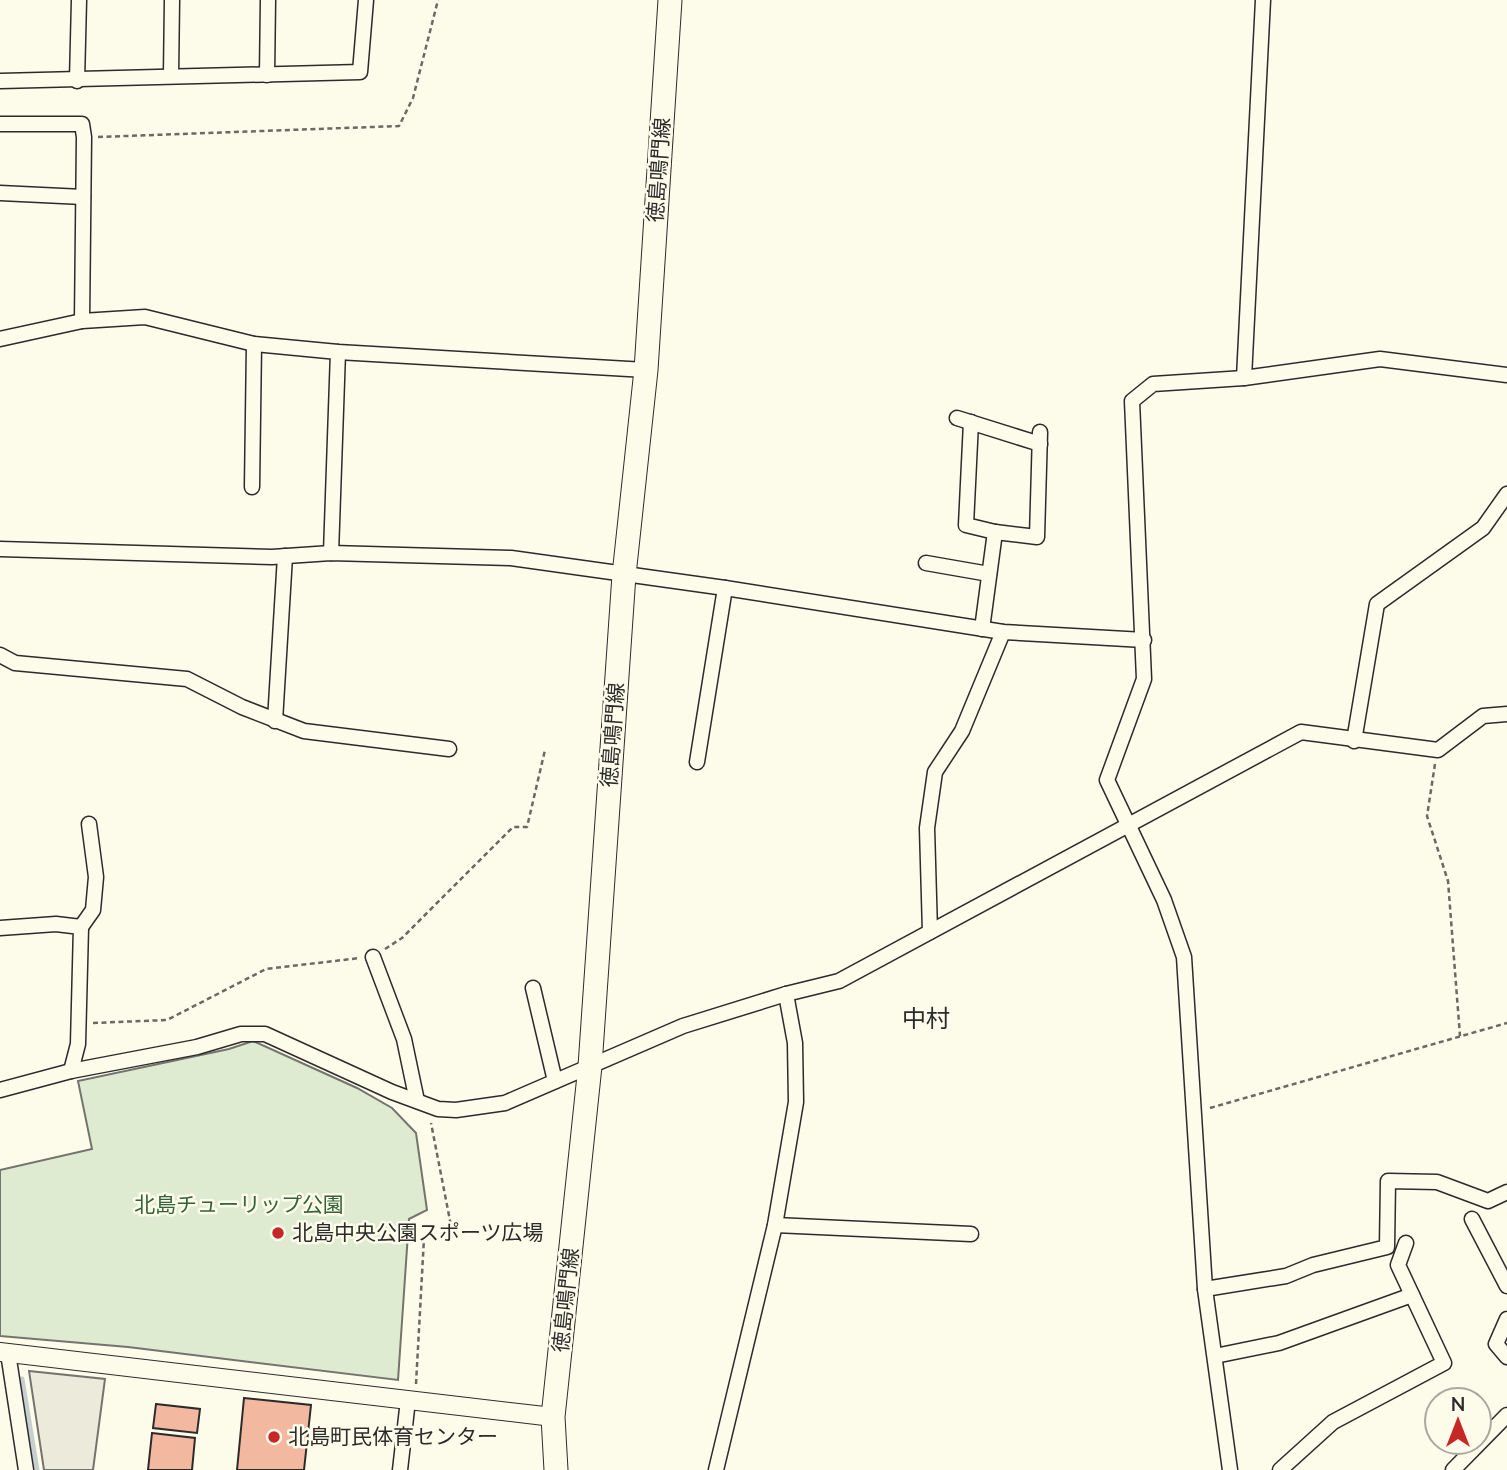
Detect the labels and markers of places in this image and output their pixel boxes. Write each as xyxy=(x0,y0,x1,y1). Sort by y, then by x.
place label: 北島中央公園スポーツ広場 xyxy=(292,1219,544,1244)
marker: 北島中央公園スポーツ広場 xyxy=(270,1225,286,1241)
place label: 北島町民体育センター xyxy=(288,1423,498,1448)
marker: 北島町民体育センター xyxy=(266,1429,282,1445)

